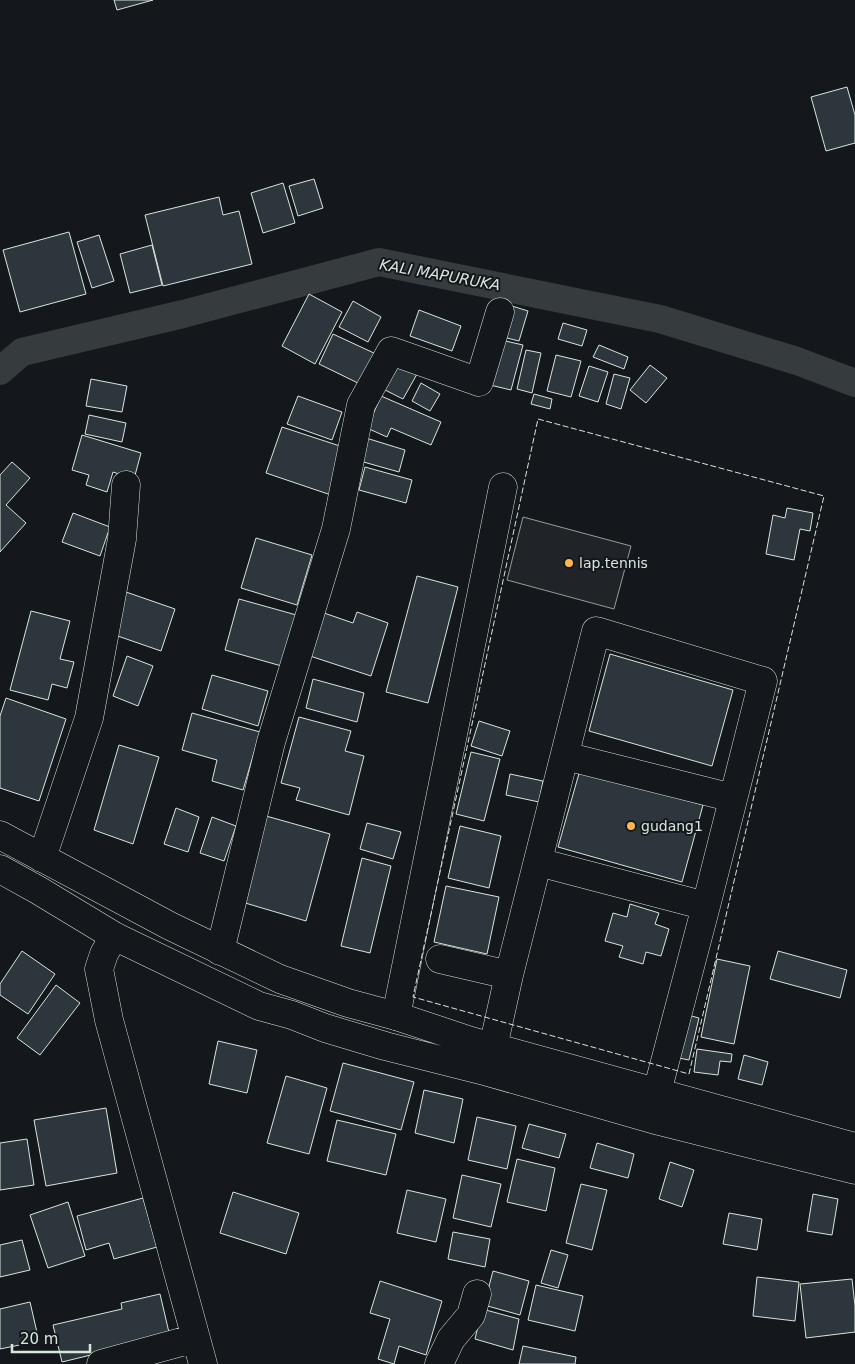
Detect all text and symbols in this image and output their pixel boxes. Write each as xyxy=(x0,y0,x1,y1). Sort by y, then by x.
water label: KALI MAPURUKA xyxy=(378,256,502,294)
place label: lap.tennis xyxy=(579,555,648,571)
marker: lap.tennis xyxy=(563,557,575,569)
place label: gudang1 xyxy=(641,818,703,834)
marker: gudang1 xyxy=(625,820,637,832)
scale bar xyxy=(12,1322,90,1354)
text: 20 m xyxy=(20,1330,58,1348)

